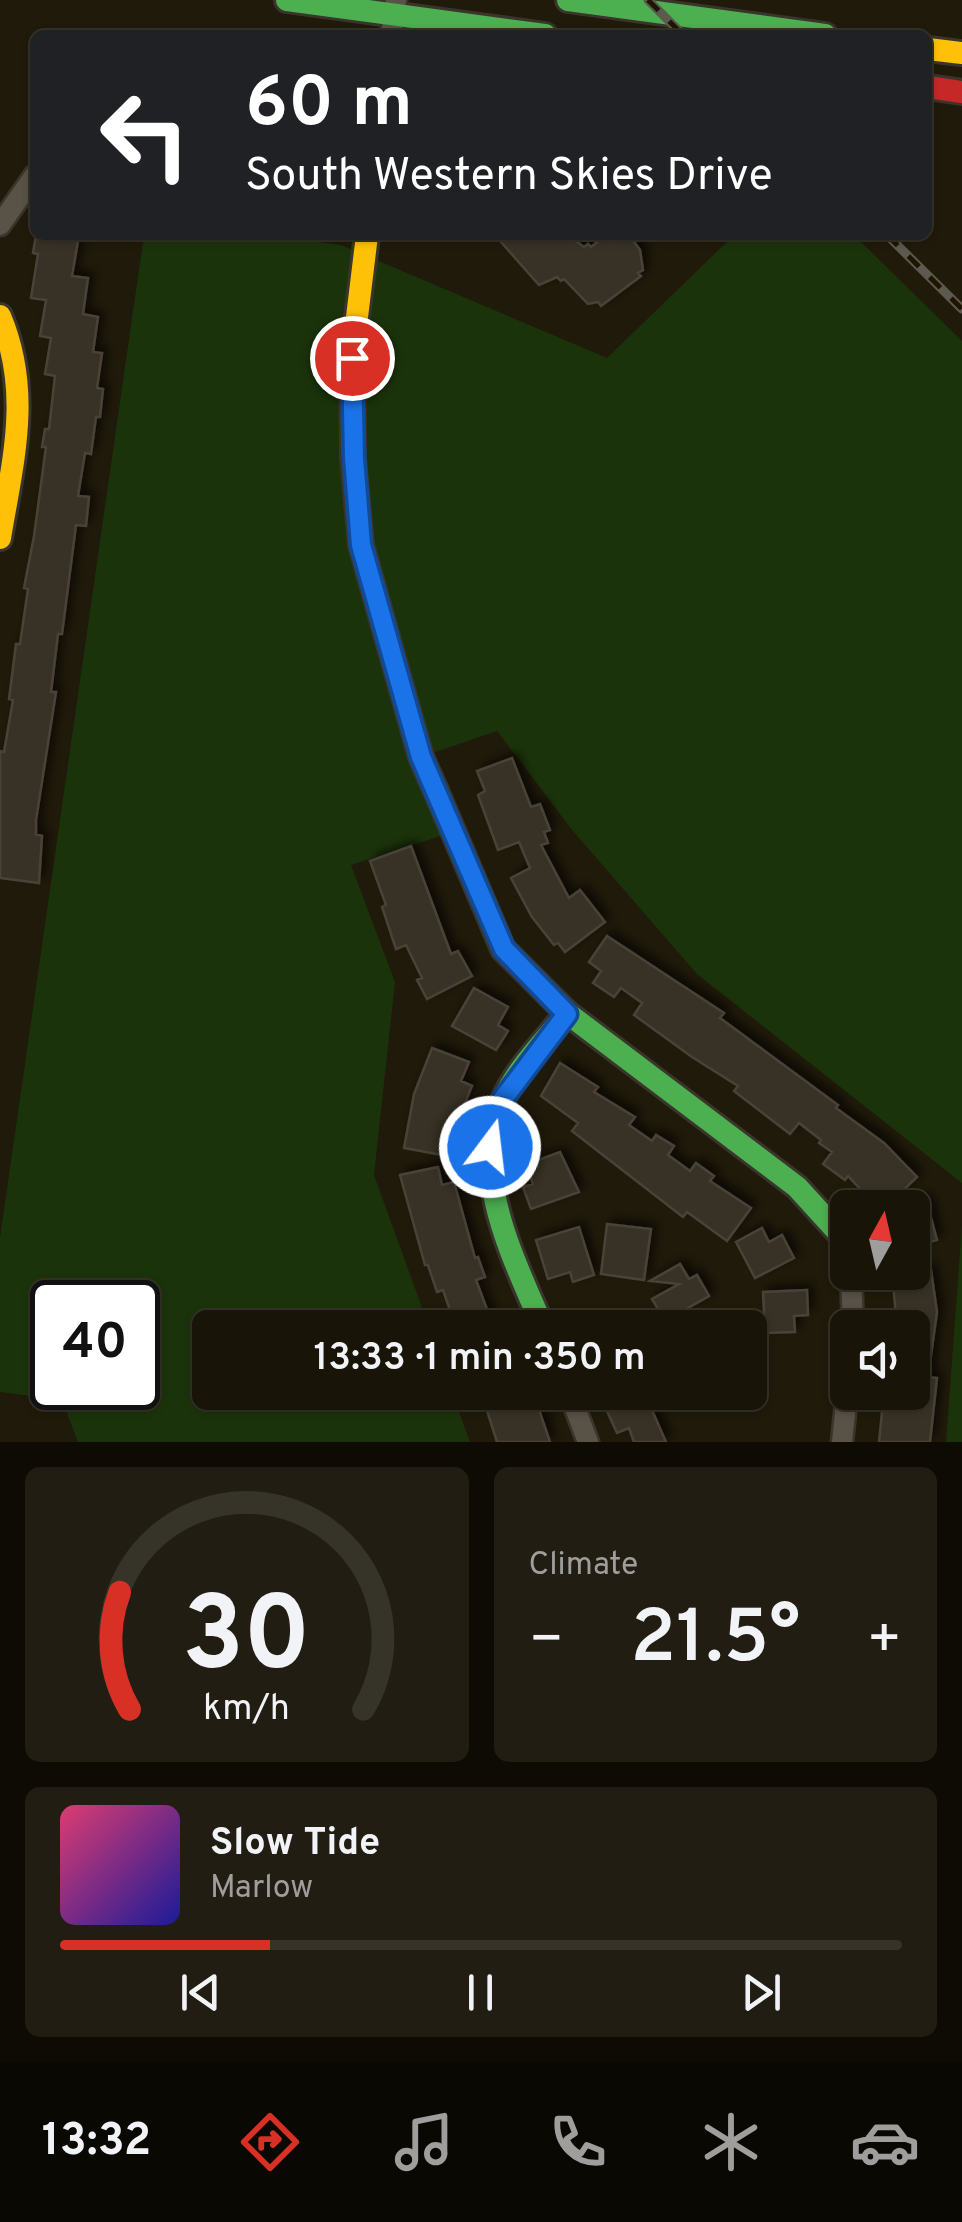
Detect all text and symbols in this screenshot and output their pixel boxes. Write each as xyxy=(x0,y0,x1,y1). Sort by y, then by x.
text: 60 m xyxy=(245,62,413,151)
icon: left xyxy=(80,70,210,200)
text: South Western Skies Drive xyxy=(245,149,773,206)
pin xyxy=(310,316,395,401)
icon: arrive xyxy=(325,331,380,386)
position arrow xyxy=(438,1095,542,1199)
north arrow xyxy=(830,1190,930,1290)
map controls xyxy=(830,1190,930,1410)
speed limit sign: 40 xyxy=(30,1280,160,1410)
button: sound xyxy=(830,1310,930,1410)
text: 13:33 · 1 min · 350 m xyxy=(313,1335,646,1384)
text: Climate xyxy=(529,1546,638,1586)
text: 30 xyxy=(182,1575,311,1707)
text: 21.5° xyxy=(630,1594,800,1689)
text: − xyxy=(529,1607,564,1677)
text: + xyxy=(867,1607,902,1677)
text: km/h xyxy=(203,1687,290,1733)
text: Slow Tide xyxy=(210,1820,380,1869)
text: Marlow xyxy=(210,1869,313,1909)
icon: previous xyxy=(173,1965,228,2020)
icon: pause xyxy=(453,1965,508,2020)
icon: next xyxy=(734,1965,789,2020)
icon: directions xyxy=(235,2107,305,2177)
icon: music xyxy=(389,2107,459,2177)
icon: phone xyxy=(543,2107,613,2177)
icon: climate xyxy=(696,2107,766,2177)
icon: car xyxy=(850,2107,920,2177)
text: 13:32 xyxy=(42,2114,151,2171)

